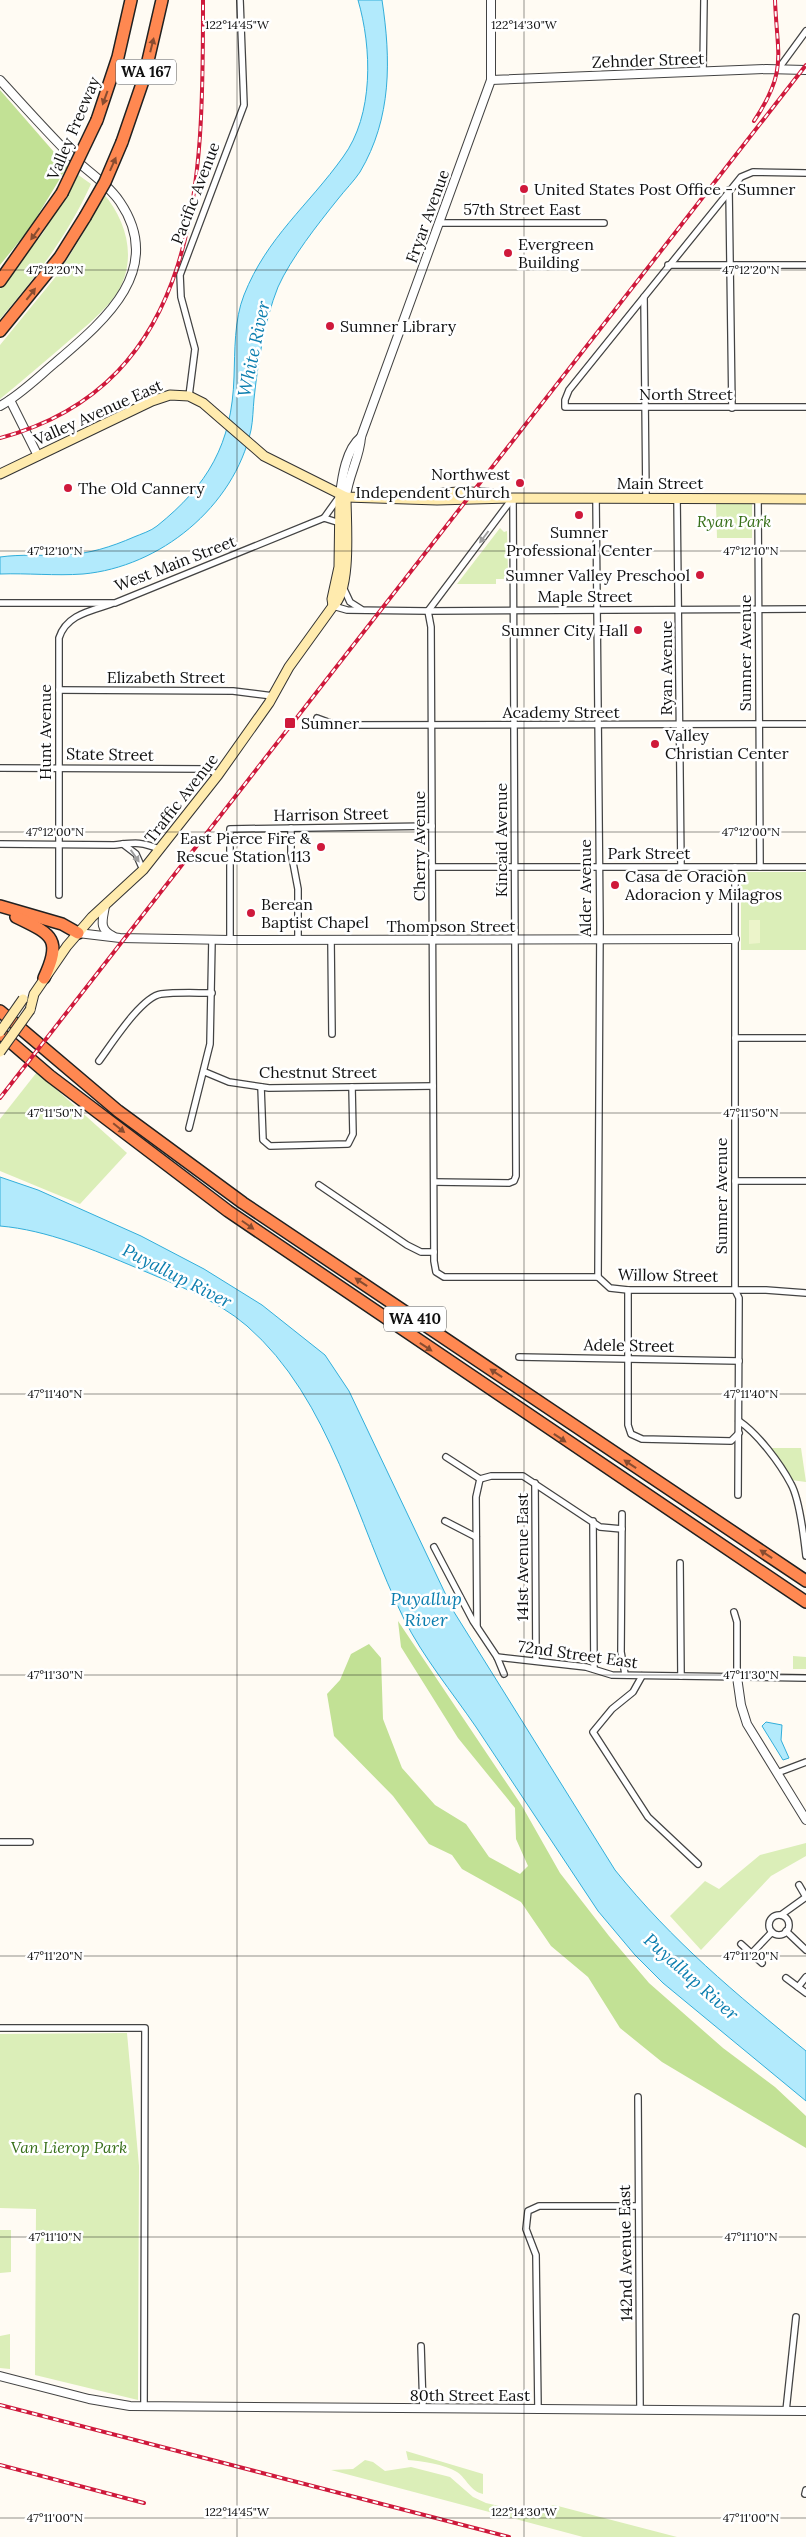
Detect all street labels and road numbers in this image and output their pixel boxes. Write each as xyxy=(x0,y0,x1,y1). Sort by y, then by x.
street label: Zehnder Street xyxy=(591,48,705,72)
road number: WA 167 xyxy=(116,60,176,84)
street label: Valley Freeway xyxy=(42,73,104,184)
street label: Pacific Avenue xyxy=(166,139,224,247)
street label: Fryar Avenue xyxy=(401,166,453,265)
street label: 57th Street East xyxy=(463,199,582,219)
street label: Valley Avenue East xyxy=(30,374,166,450)
street label: North Street xyxy=(639,384,734,404)
street label: Main Street xyxy=(617,473,704,493)
street label: West Main Street xyxy=(111,530,239,595)
street label: Maple Street xyxy=(537,586,633,606)
street label: Sumner Avenue xyxy=(735,594,755,711)
street label: Ryan Avenue xyxy=(656,620,676,715)
street label: Elizabeth Street xyxy=(107,667,226,687)
street label: Hunt Avenue xyxy=(35,684,55,780)
street label: Academy Street xyxy=(501,702,620,722)
street label: State Street xyxy=(66,743,155,765)
street label: Traffic Avenue xyxy=(140,749,222,847)
street label: Kincaid Avenue xyxy=(491,782,511,897)
street label: Cherry Avenue xyxy=(409,790,429,901)
street label: Harrison Street xyxy=(273,803,389,825)
street label: Alder Avenue xyxy=(575,839,595,938)
street label: Park Street xyxy=(608,843,691,863)
street label: Thompson Street xyxy=(386,916,516,936)
street label: Chestnut Street xyxy=(259,1062,378,1082)
street label: Sumner Avenue xyxy=(711,1137,731,1254)
street label: Willow Street xyxy=(618,1264,719,1286)
road number: WA 410 xyxy=(384,1306,446,1332)
street label: Adele Street xyxy=(582,1334,675,1356)
street label: 141st Avenue East xyxy=(512,1492,532,1621)
street label: 72nd Street East xyxy=(517,1636,640,1672)
street label: 142nd Avenue East xyxy=(614,2184,636,2322)
street label: 80th Street East xyxy=(410,2385,531,2405)

